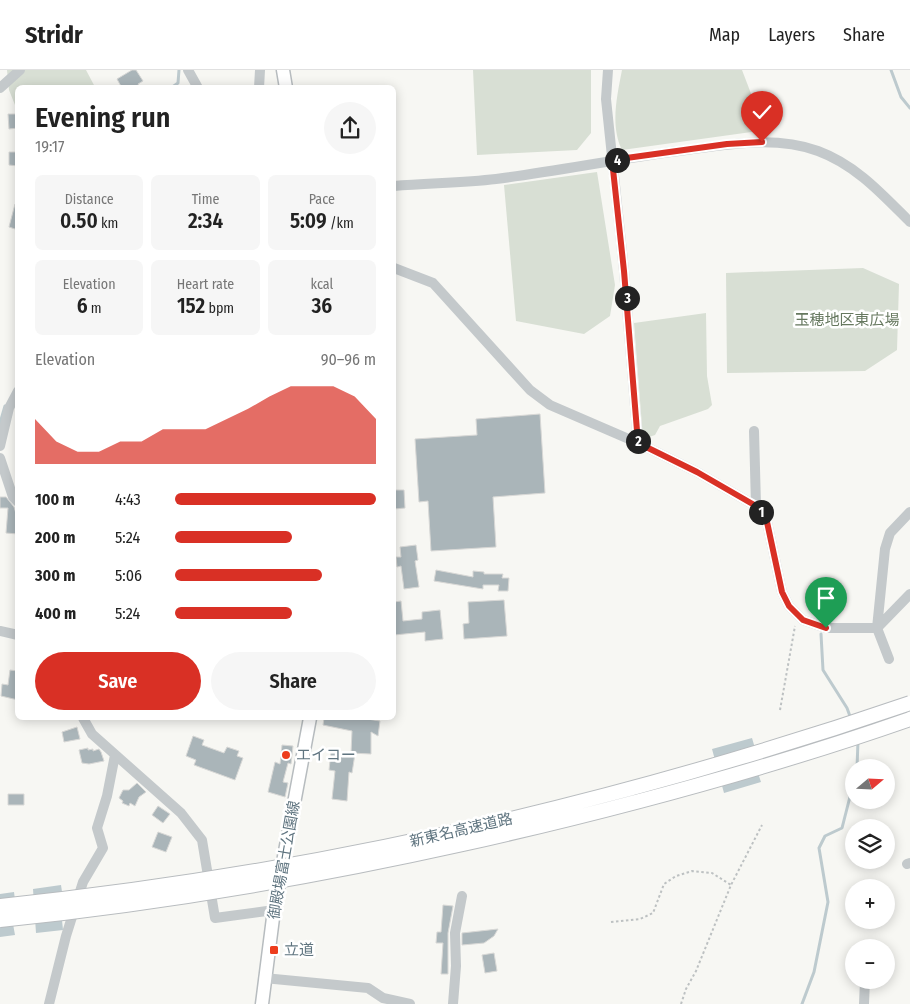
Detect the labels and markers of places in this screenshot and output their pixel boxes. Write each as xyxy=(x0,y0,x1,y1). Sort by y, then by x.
pin xyxy=(741,91,783,142)
pin: 4 xyxy=(604,148,630,172)
pin: 3 xyxy=(614,286,640,310)
pin: 2 xyxy=(626,428,650,454)
pin: 1 xyxy=(748,500,774,524)
pin xyxy=(805,577,847,628)
place label: エイコー xyxy=(296,746,356,764)
marker: エイコー xyxy=(280,749,292,761)
place label: 立道 xyxy=(284,941,314,959)
marker: 立道 xyxy=(268,944,280,956)

